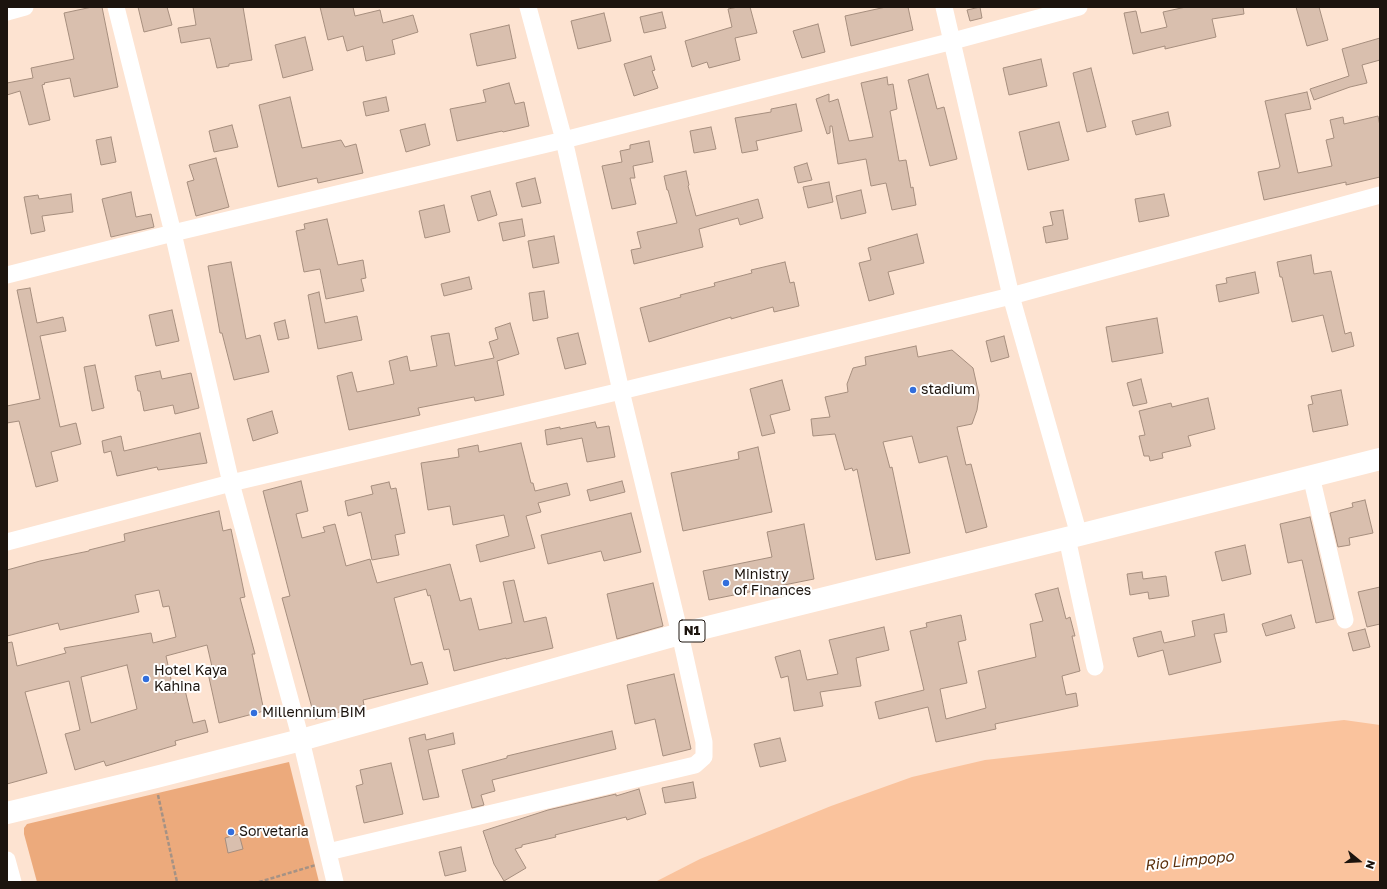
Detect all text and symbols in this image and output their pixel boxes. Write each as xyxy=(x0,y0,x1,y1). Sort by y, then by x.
place label: stadium xyxy=(921,382,975,398)
marker: stadium xyxy=(908,385,918,395)
place label: Ministry of Finances xyxy=(734,567,811,600)
marker: Ministry of Finances xyxy=(721,578,731,588)
road number: N1 xyxy=(679,620,705,642)
place label: Hotel Kaya Kahina xyxy=(154,663,227,696)
marker: Hotel Kaya Kahina xyxy=(141,674,151,684)
place label: Millennium BIM xyxy=(262,705,366,721)
marker: Millennium BIM xyxy=(249,708,259,718)
place label: Sorvetaria xyxy=(239,824,309,840)
marker: Sorvetaria xyxy=(226,827,236,837)
north arrow xyxy=(1339,841,1379,881)
water label: Rio Limpopo xyxy=(1144,847,1234,875)
text: N xyxy=(1363,859,1378,871)

